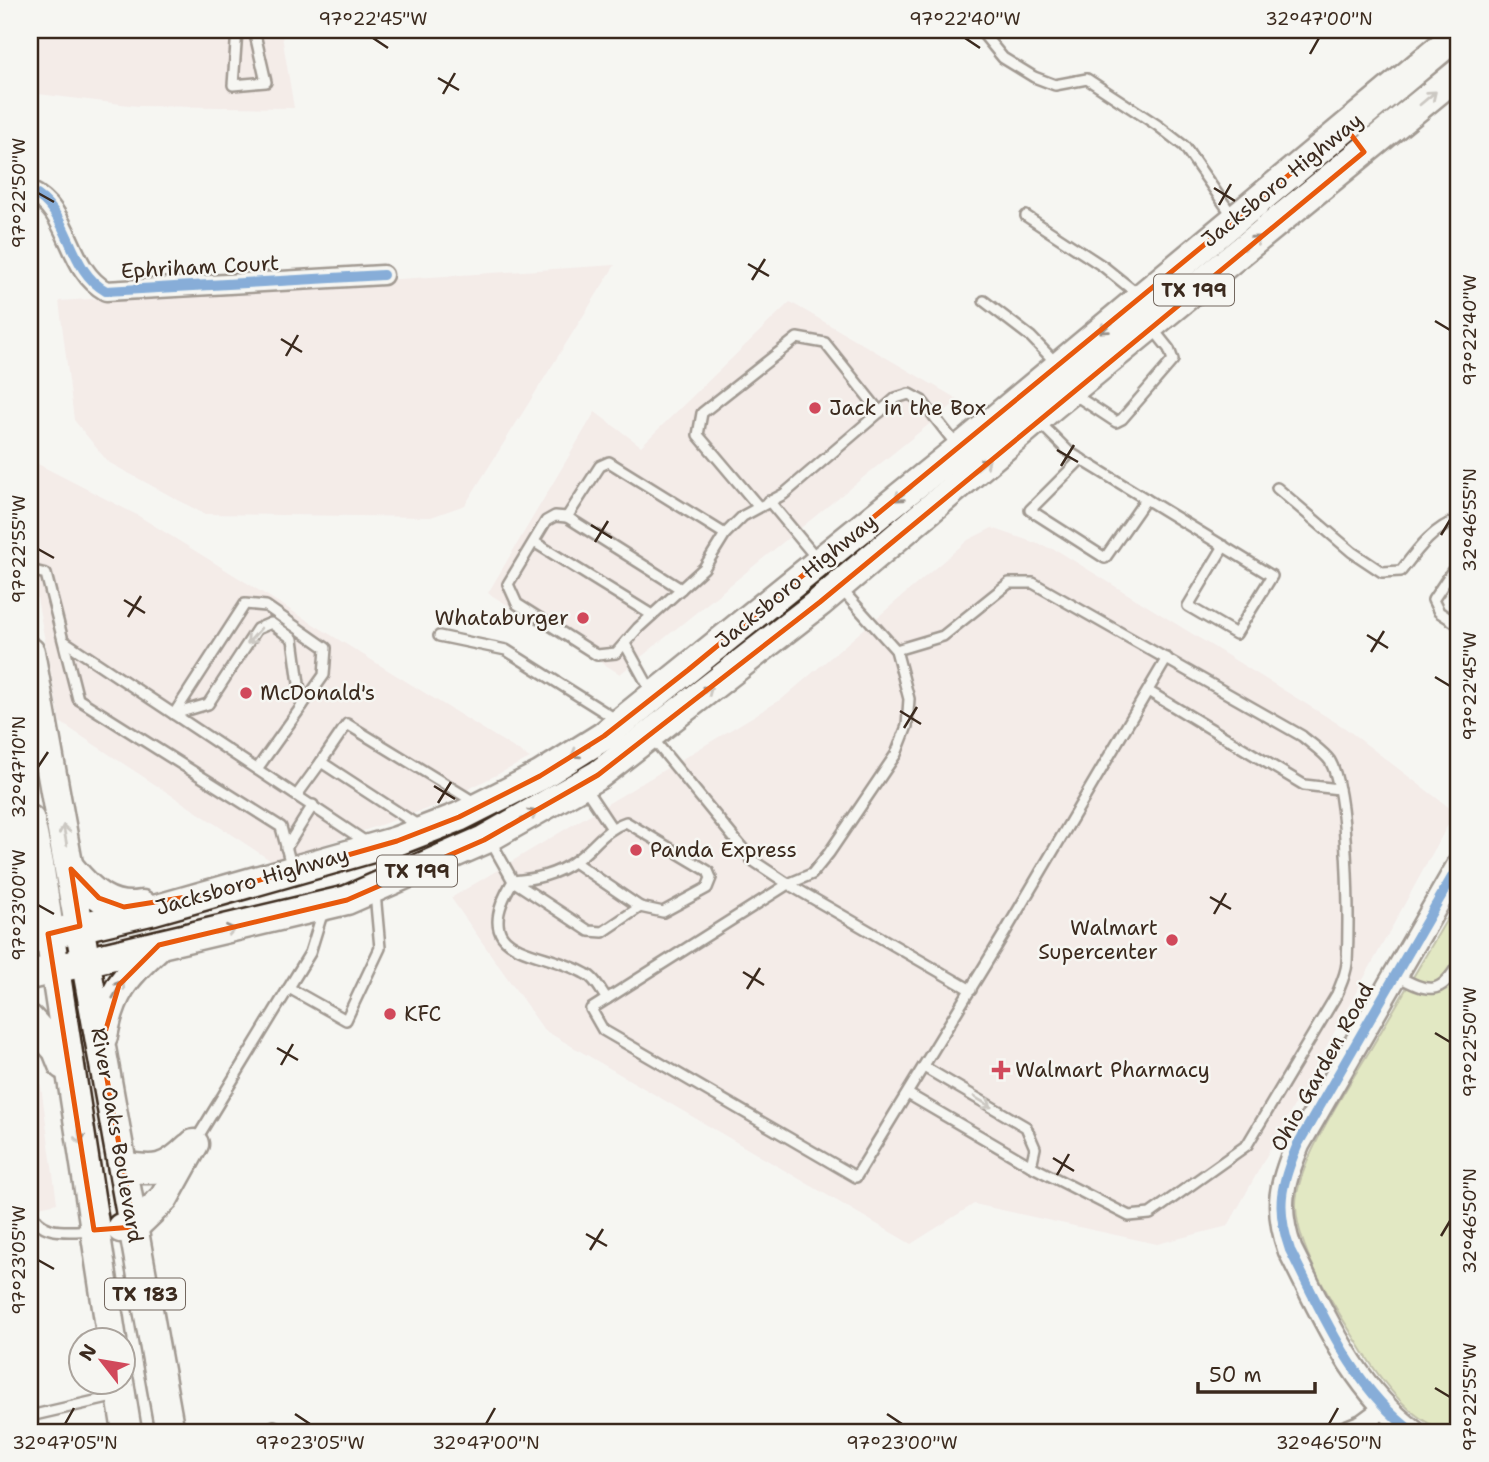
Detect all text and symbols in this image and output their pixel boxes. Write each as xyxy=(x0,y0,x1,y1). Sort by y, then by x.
text: 97°22'45"W xyxy=(318,7,428,31)
text: 97°22'40"W xyxy=(909,7,1021,31)
text: 32°47'00"N xyxy=(1265,7,1373,31)
one-way arrow xyxy=(1419,91,1437,106)
street label: Jacksboro Highway xyxy=(1196,106,1368,254)
text: 97°22'50"W xyxy=(7,138,31,248)
one-way arrow xyxy=(1243,235,1261,251)
street label: Ephriham Court xyxy=(120,249,280,285)
road number: TX 199 xyxy=(1154,274,1234,306)
text: 97°22'40"W xyxy=(1458,274,1482,386)
one-way arrow xyxy=(1099,318,1117,334)
place label: Jack in the Box xyxy=(829,394,986,422)
marker: Jack in the Box xyxy=(807,400,823,416)
one-way arrow xyxy=(973,457,991,473)
text: 32°46'55"N xyxy=(1458,468,1482,572)
one-way arrow xyxy=(895,486,913,501)
text: 97°22'55"W xyxy=(7,495,31,603)
street label: Jacksboro Highway xyxy=(710,507,882,655)
place label: Whataburger xyxy=(434,604,569,632)
marker: Whataburger xyxy=(575,610,591,626)
one-way arrow xyxy=(246,627,262,645)
text: 97°22'45"W xyxy=(1458,631,1482,741)
place label: McDonald's xyxy=(260,679,375,707)
marker: McDonald's xyxy=(238,685,254,701)
one-way arrow xyxy=(694,686,712,701)
text: 32°47'10"N xyxy=(7,716,31,818)
one-way arrow xyxy=(570,744,590,758)
one-way arrow xyxy=(518,809,538,823)
one-way arrow xyxy=(57,824,71,847)
place label: Panda Express xyxy=(650,836,797,864)
street label: Jacksboro Highway xyxy=(152,840,352,922)
marker: Panda Express xyxy=(628,842,644,858)
text: 97°23'00"W xyxy=(7,849,31,961)
road number: TX 199 xyxy=(377,856,457,886)
place label: Walmart Supercenter xyxy=(1038,914,1158,966)
one-way arrow xyxy=(213,923,236,937)
marker: Walmart Supercenter xyxy=(1164,932,1180,948)
street label: Ohio Garden Road xyxy=(1264,978,1380,1156)
one-way arrow xyxy=(111,979,125,999)
text: 97°22'50"W xyxy=(1458,987,1482,1097)
place label: KFC xyxy=(404,1000,441,1028)
marker: KFC xyxy=(382,1006,398,1022)
street label: River Oaks Boulevard xyxy=(84,1025,150,1245)
place label: Walmart Pharmacy xyxy=(1015,1056,1210,1084)
marker: Walmart Pharmacy xyxy=(993,1062,1009,1078)
one-way arrow xyxy=(972,1095,992,1109)
one-way arrow xyxy=(73,1122,86,1145)
text: 32°46'50"N xyxy=(1458,1168,1482,1274)
text: 97°23'05"W xyxy=(7,1205,31,1315)
road number: TX 183 xyxy=(105,1278,185,1310)
north arrow xyxy=(66,1326,136,1396)
text: N xyxy=(73,1340,102,1365)
text: 97°22'55"W xyxy=(1458,1343,1482,1451)
scale bar xyxy=(1198,1350,1316,1394)
text: 50 m xyxy=(1209,1361,1262,1389)
text: 32°47'05"N xyxy=(12,1431,118,1455)
text: 97°23'05"W xyxy=(255,1431,365,1455)
text: 32°47'00"N xyxy=(432,1431,540,1455)
text: 97°23'00"W xyxy=(846,1431,958,1455)
text: 32°46'50"N xyxy=(1276,1431,1382,1455)

